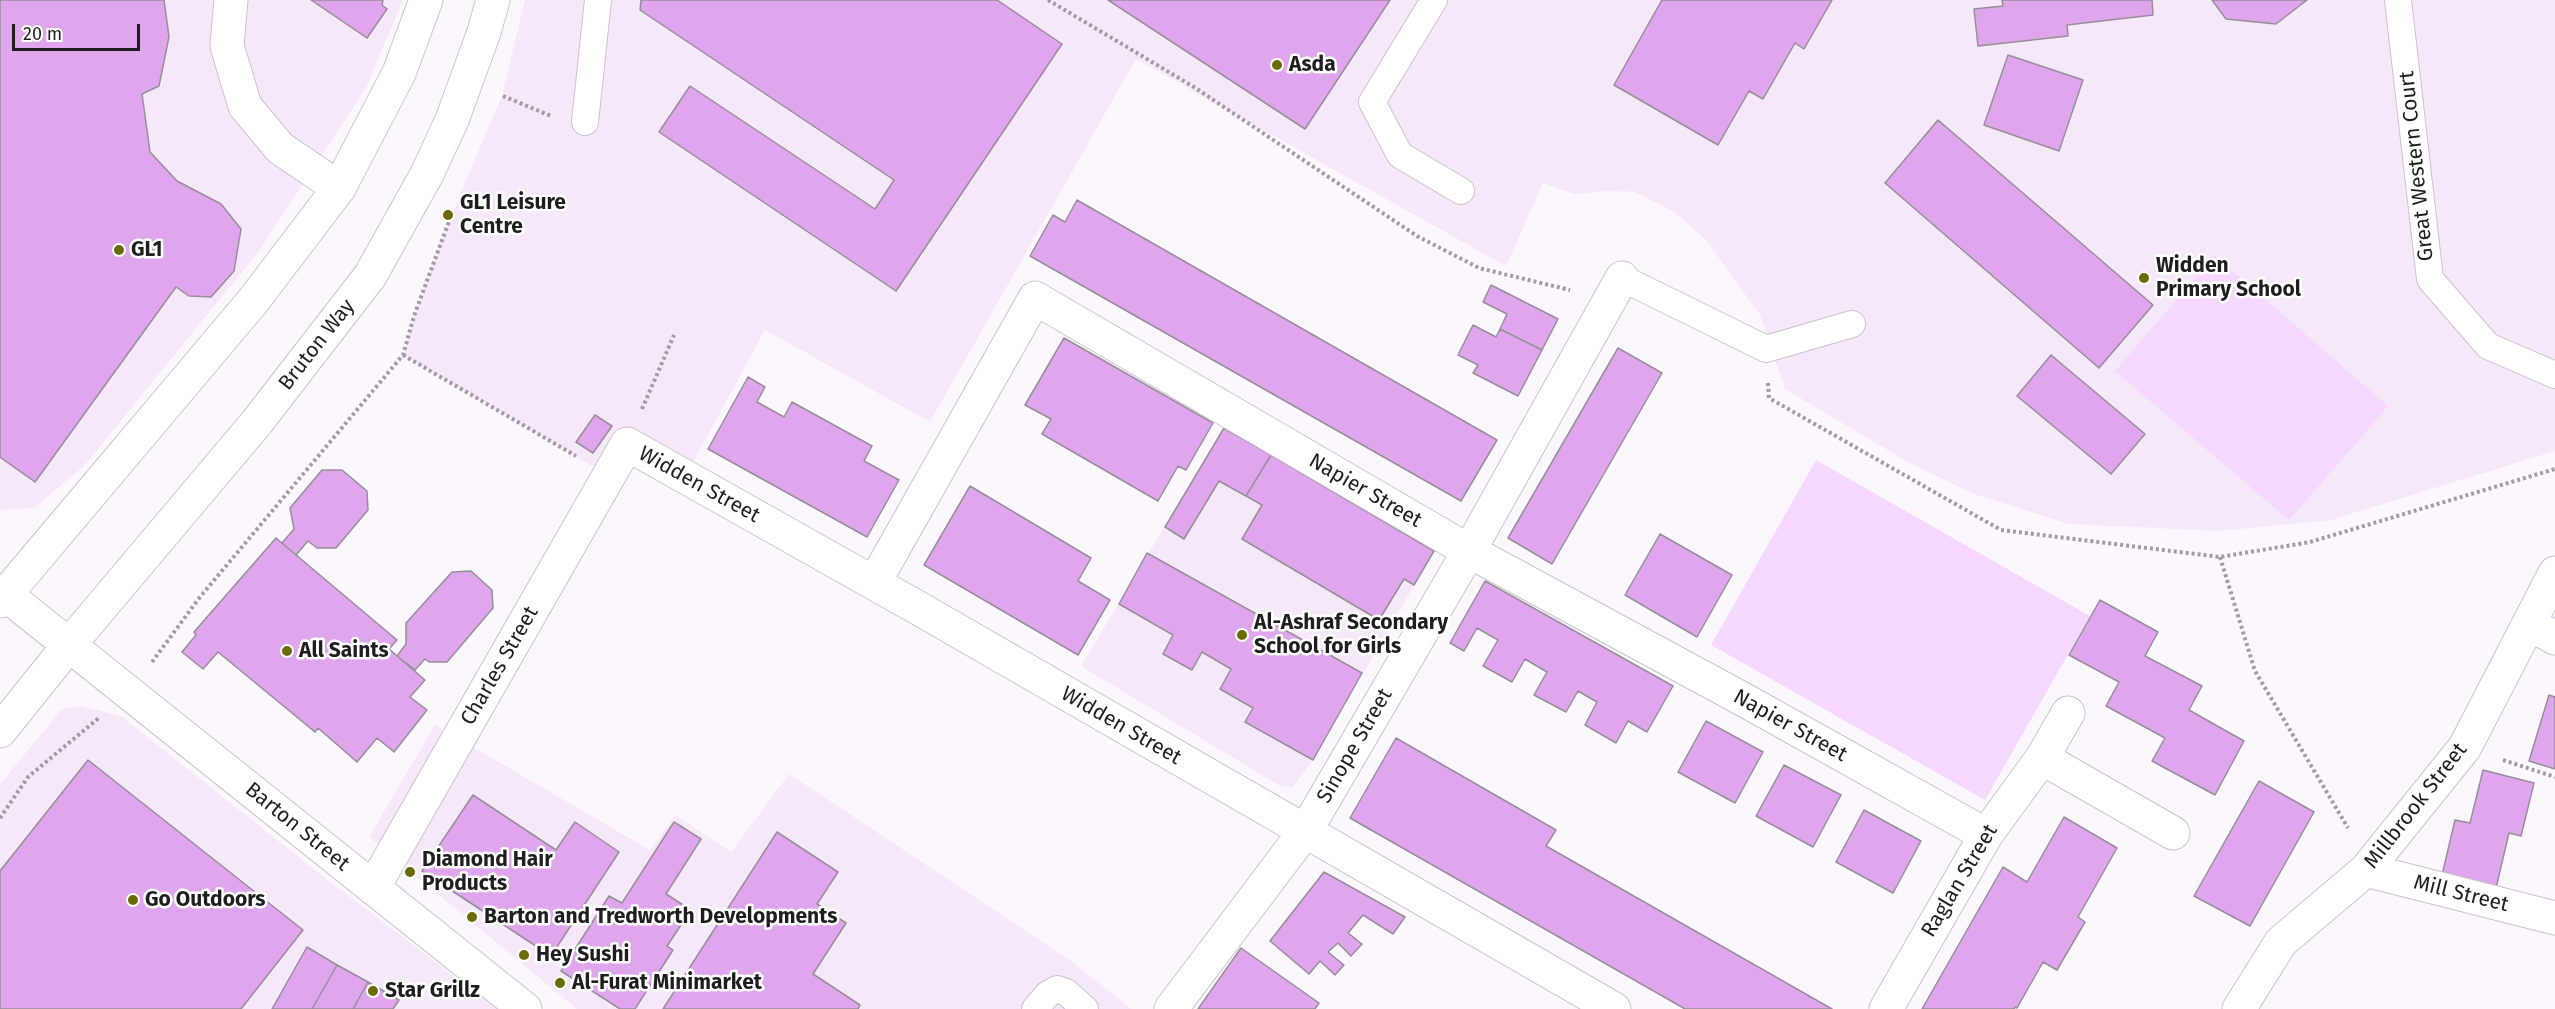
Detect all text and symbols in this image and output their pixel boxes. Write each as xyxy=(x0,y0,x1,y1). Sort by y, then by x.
scale bar xyxy=(15,12,142,50)
text: 20 m xyxy=(23,23,62,45)
place label: Asda xyxy=(1289,52,1336,78)
marker: Asda xyxy=(1270,58,1284,72)
street label: Great Western Court xyxy=(2394,70,2440,262)
place label: GL1 Leisure Centre xyxy=(460,190,566,240)
marker: GL1 Leisure Centre xyxy=(441,208,455,222)
place label: GL1 xyxy=(131,237,163,263)
marker: GL1 xyxy=(112,243,126,257)
place label: Widden Primary School xyxy=(2156,253,2301,303)
marker: Widden Primary School xyxy=(2137,271,2151,285)
street label: Bruton Way xyxy=(274,294,360,396)
street label: Widden Street xyxy=(634,441,764,529)
street label: Napier Street xyxy=(1304,449,1426,533)
street label: Charles Street xyxy=(456,602,544,730)
place label: Al-Ashraf Secondary School for Girls xyxy=(1254,610,1448,660)
marker: Al-Ashraf Secondary School for Girls xyxy=(1235,628,1249,642)
place label: All Saints xyxy=(299,638,389,664)
marker: All Saints xyxy=(280,644,294,658)
street label: Widden Street xyxy=(1056,681,1186,771)
street label: Sinope Street xyxy=(1312,684,1398,808)
street label: Napier Street xyxy=(1729,684,1851,768)
street label: Millbrook Street xyxy=(2359,738,2473,874)
street label: Barton Street xyxy=(240,777,354,877)
street label: Raglan Street xyxy=(1917,820,2003,942)
place label: Diamond Hair Products xyxy=(422,847,553,897)
marker: Diamond Hair Products xyxy=(403,865,417,879)
street label: Mill Street xyxy=(2411,870,2511,918)
place label: Go Outdoors xyxy=(145,887,265,913)
marker: Go Outdoors xyxy=(126,893,140,907)
place label: Barton and Tredworth Developments xyxy=(484,904,837,930)
marker: Barton and Tredworth Developments xyxy=(465,910,479,924)
place label: Hey Sushi xyxy=(536,942,629,968)
marker: Hey Sushi xyxy=(517,948,531,962)
place label: Al-Furat Minimarket xyxy=(572,970,762,996)
marker: Al-Furat Minimarket xyxy=(553,976,567,990)
place label: Star Grillz xyxy=(385,978,480,1004)
marker: Star Grillz xyxy=(366,984,380,998)

